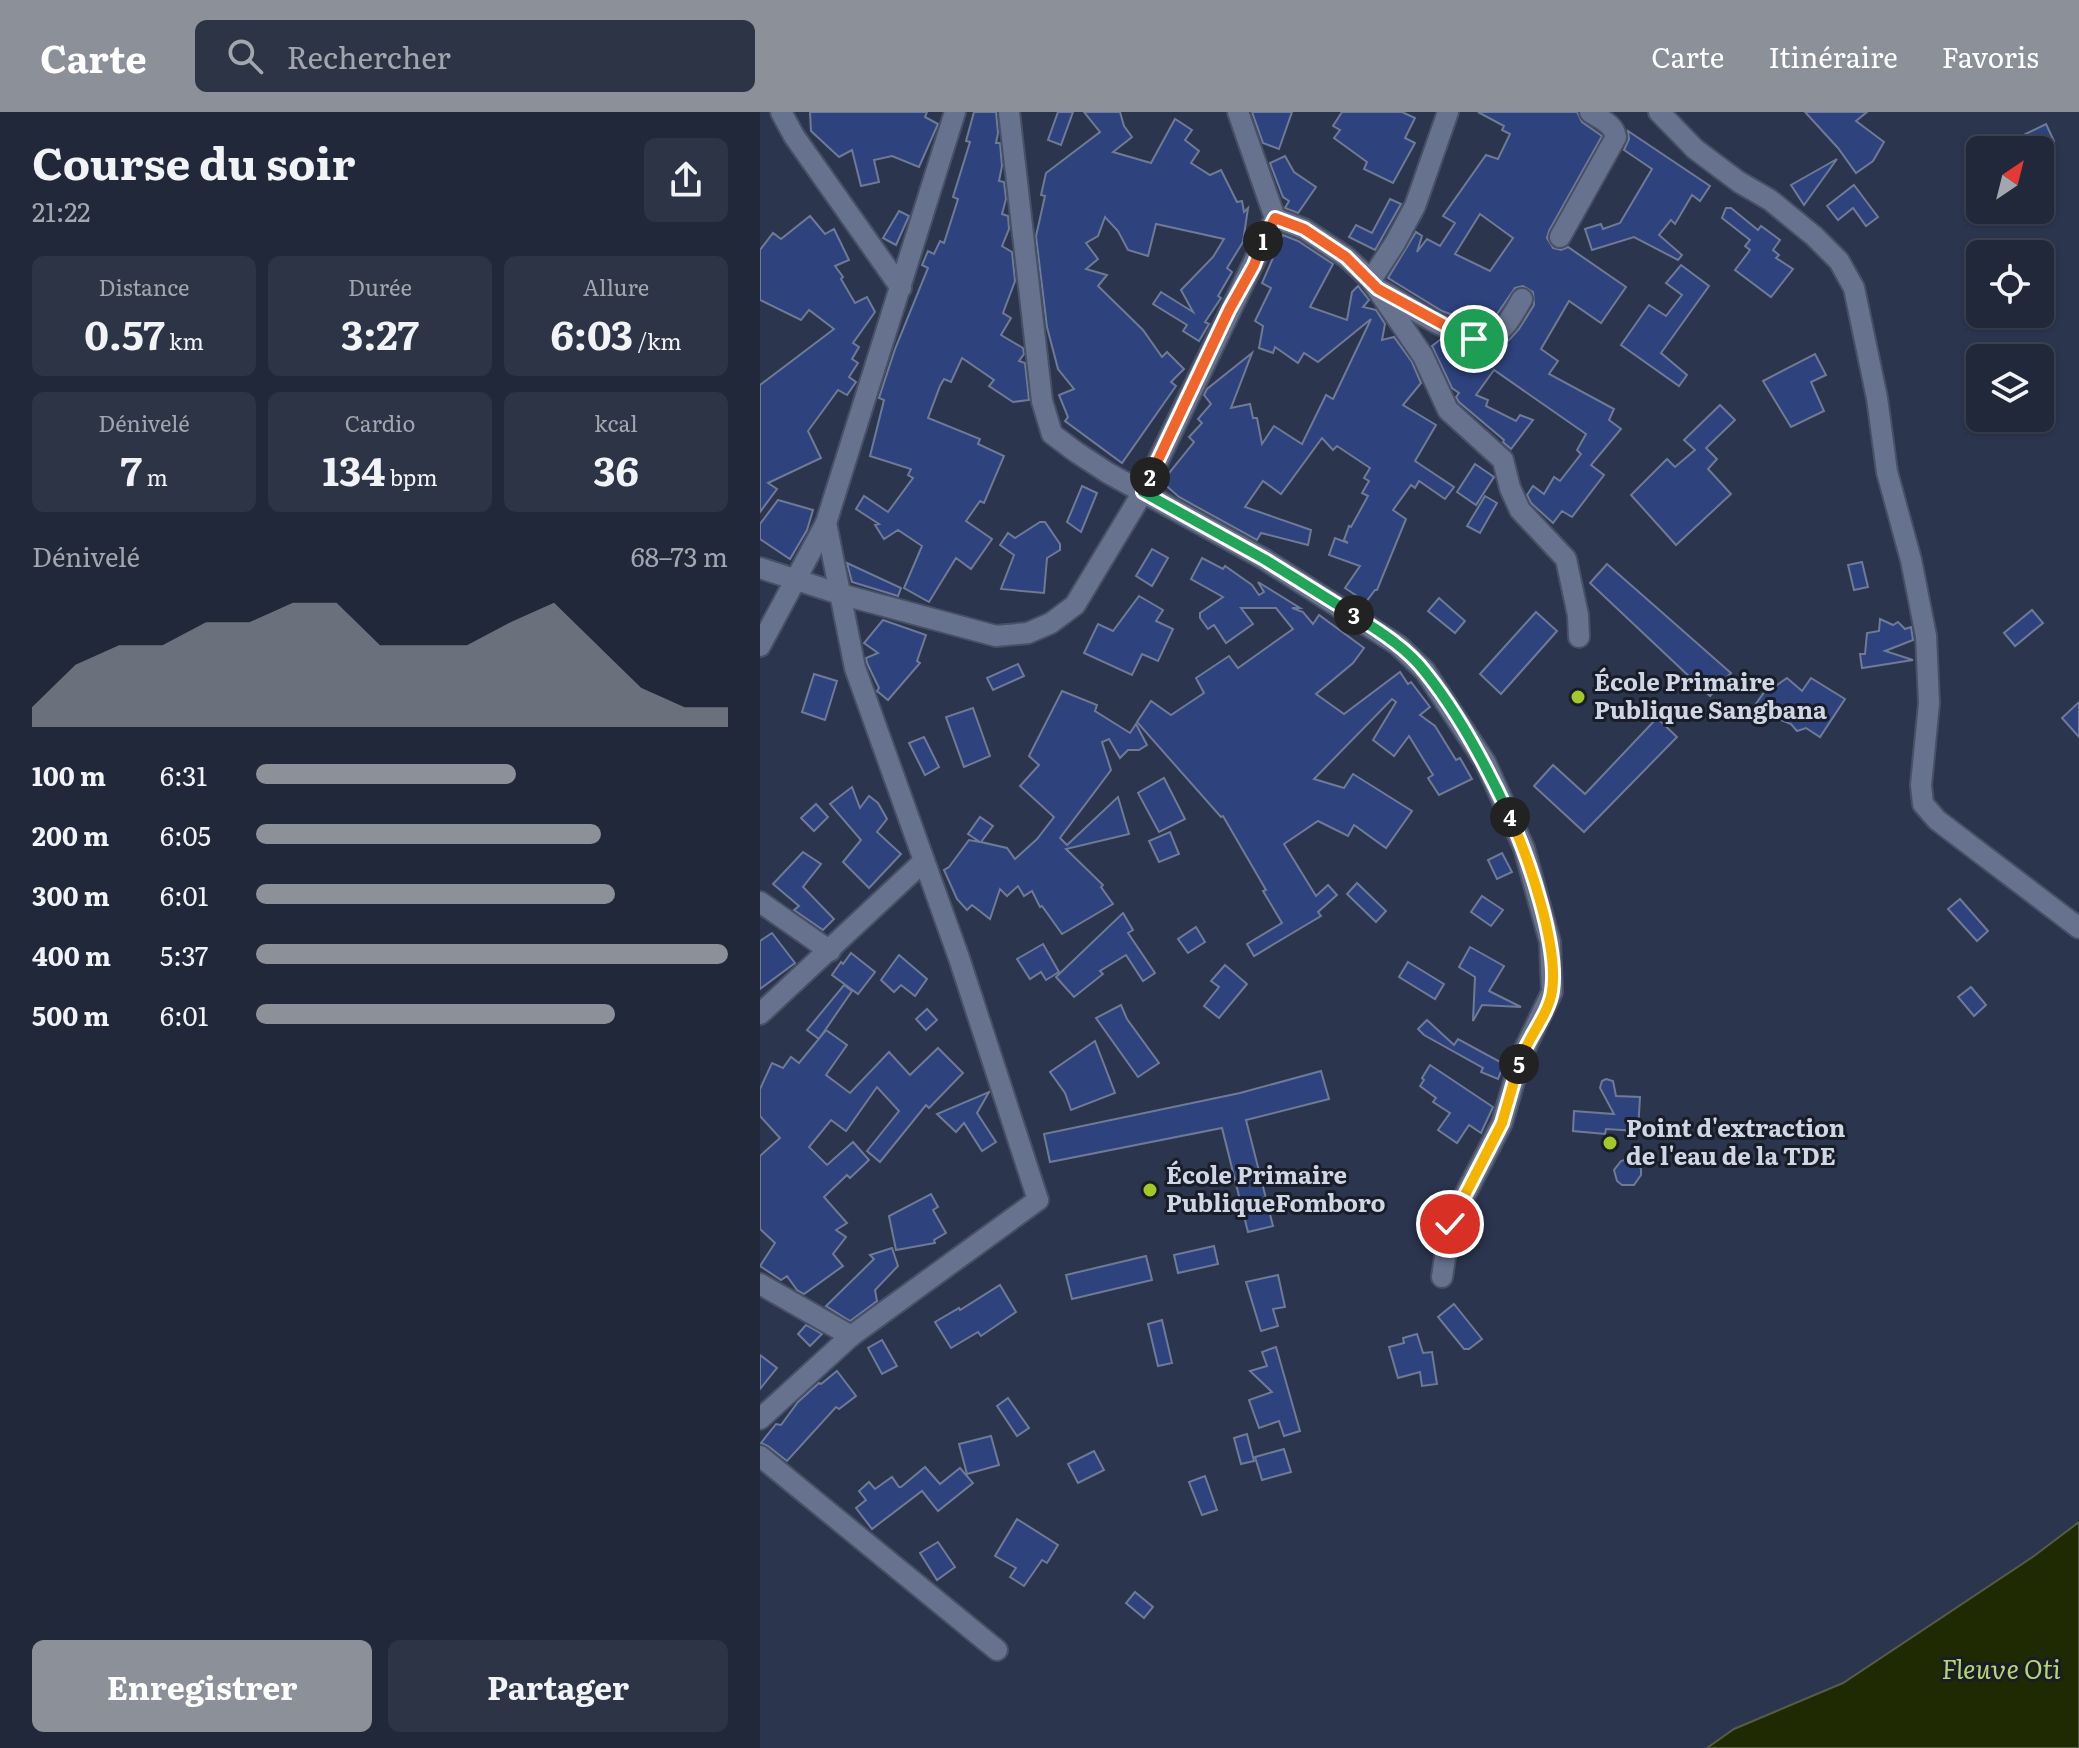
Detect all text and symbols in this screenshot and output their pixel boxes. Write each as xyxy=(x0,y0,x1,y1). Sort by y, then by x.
search box xyxy=(195,20,755,92)
text: Carte xyxy=(40,28,147,85)
icon: search xyxy=(223,34,267,78)
text: Rechercher xyxy=(287,34,451,78)
text: Carte xyxy=(1651,35,1724,77)
text: Itinéraire xyxy=(1768,35,1898,77)
text: Favoris xyxy=(1942,35,2039,77)
text: Course du soir xyxy=(32,128,355,194)
north arrow xyxy=(1966,136,2054,224)
map controls xyxy=(1966,136,2054,432)
button: share xyxy=(644,138,728,222)
text: 21:22 xyxy=(32,191,91,230)
pin: 1 xyxy=(1243,221,1283,261)
text: 1 xyxy=(1258,224,1268,257)
button: locate xyxy=(1966,240,2054,328)
text: Distance xyxy=(99,270,189,303)
text: Durée xyxy=(348,270,412,303)
text: Allure xyxy=(583,270,649,303)
text: 0.57 xyxy=(84,303,165,362)
text: 3:27 xyxy=(341,303,419,362)
text: 6:03 xyxy=(550,303,633,362)
pin xyxy=(1440,305,1508,373)
icon: arrive xyxy=(1452,317,1496,361)
text: km xyxy=(165,324,204,357)
text: /km xyxy=(633,324,682,357)
button: layers xyxy=(1966,344,2054,432)
text: Dénivelé xyxy=(98,406,190,439)
text: Cardio xyxy=(345,406,415,439)
text: kcal xyxy=(594,406,638,439)
text: 7 xyxy=(120,439,142,498)
text: 134 xyxy=(322,439,385,498)
text: 36 xyxy=(593,439,639,498)
pin: 2 xyxy=(1130,457,1170,497)
text: m xyxy=(142,460,168,493)
text: bpm xyxy=(385,460,438,493)
text: 2 xyxy=(1144,460,1156,493)
text: Dénivelé xyxy=(32,536,140,575)
text: 68–73 m xyxy=(631,536,728,575)
pin: 3 xyxy=(1334,595,1374,635)
text: 3 xyxy=(1348,598,1360,631)
place label: École Primaire Publique Sangbana xyxy=(1594,663,1827,726)
marker: École Primaire Publique Sangbana xyxy=(1569,688,1587,706)
text: 100 m xyxy=(32,755,106,794)
text: 6:31 xyxy=(160,755,207,794)
pin: 4 xyxy=(1490,797,1530,837)
text: 4 xyxy=(1503,800,1517,833)
text: 200 m xyxy=(32,815,109,854)
text: 6:05 xyxy=(160,815,211,854)
text: 300 m xyxy=(32,875,110,914)
text: 6:01 xyxy=(160,875,208,914)
text: 400 m xyxy=(32,935,111,974)
text: 5:37 xyxy=(160,935,208,974)
text: 500 m xyxy=(32,995,109,1034)
text: 6:01 xyxy=(160,995,208,1034)
pin: 5 xyxy=(1499,1044,1539,1084)
text: 5 xyxy=(1513,1047,1525,1080)
place label: Point d'extraction de l'eau de la TDE xyxy=(1626,1109,1846,1172)
marker: Point d'extraction de l'eau de la TDE xyxy=(1601,1134,1619,1152)
place label: École Primaire PubliqueFomboro xyxy=(1166,1156,1386,1219)
marker: École Primaire PubliqueFomboro xyxy=(1141,1181,1159,1199)
pin xyxy=(1416,1190,1484,1258)
icon: check xyxy=(1428,1202,1472,1246)
button: Enregistrer xyxy=(32,1640,372,1732)
button: Partager xyxy=(388,1640,728,1732)
water label: Fleuve Oti xyxy=(1941,1648,2061,1687)

